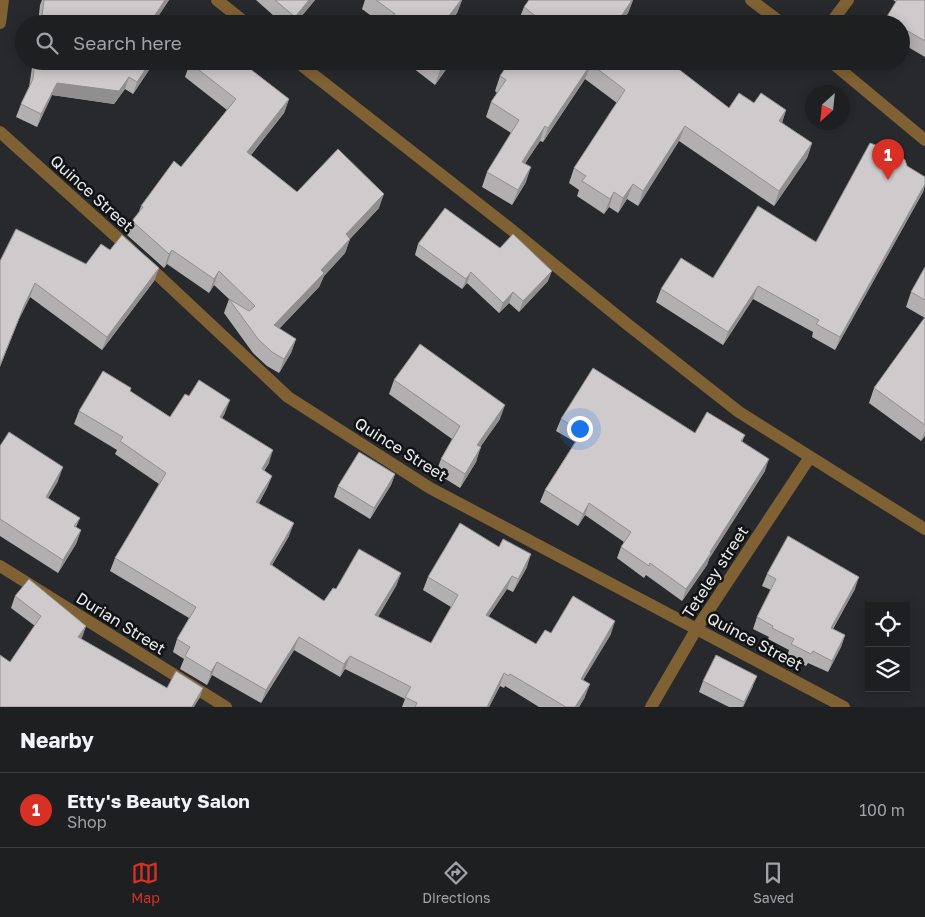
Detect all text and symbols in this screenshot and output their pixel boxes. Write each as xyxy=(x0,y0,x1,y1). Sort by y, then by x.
search box xyxy=(15,15,910,70)
icon: search xyxy=(33,29,61,57)
text: Search here xyxy=(73,31,182,54)
north arrow xyxy=(805,85,850,130)
pin: 1 xyxy=(872,139,904,180)
street label: Quince Street xyxy=(46,150,138,236)
street label: Quince Street xyxy=(351,413,451,485)
your location xyxy=(567,416,593,442)
street label: Teteley street xyxy=(678,522,752,622)
street label: Durian Street xyxy=(73,588,169,658)
map controls xyxy=(865,602,910,692)
button: locate xyxy=(865,602,910,647)
street label: Quince Street xyxy=(704,608,806,674)
button: layers xyxy=(865,647,910,692)
text: Nearby xyxy=(20,727,94,753)
text: Etty's Beauty Salon xyxy=(67,789,250,812)
text: 1 xyxy=(32,800,40,820)
text: 100 m xyxy=(859,800,905,820)
text: Shop xyxy=(67,812,107,832)
tab: Map xyxy=(131,859,160,906)
tab: Directions xyxy=(422,859,491,906)
tab: Saved xyxy=(753,859,794,906)

